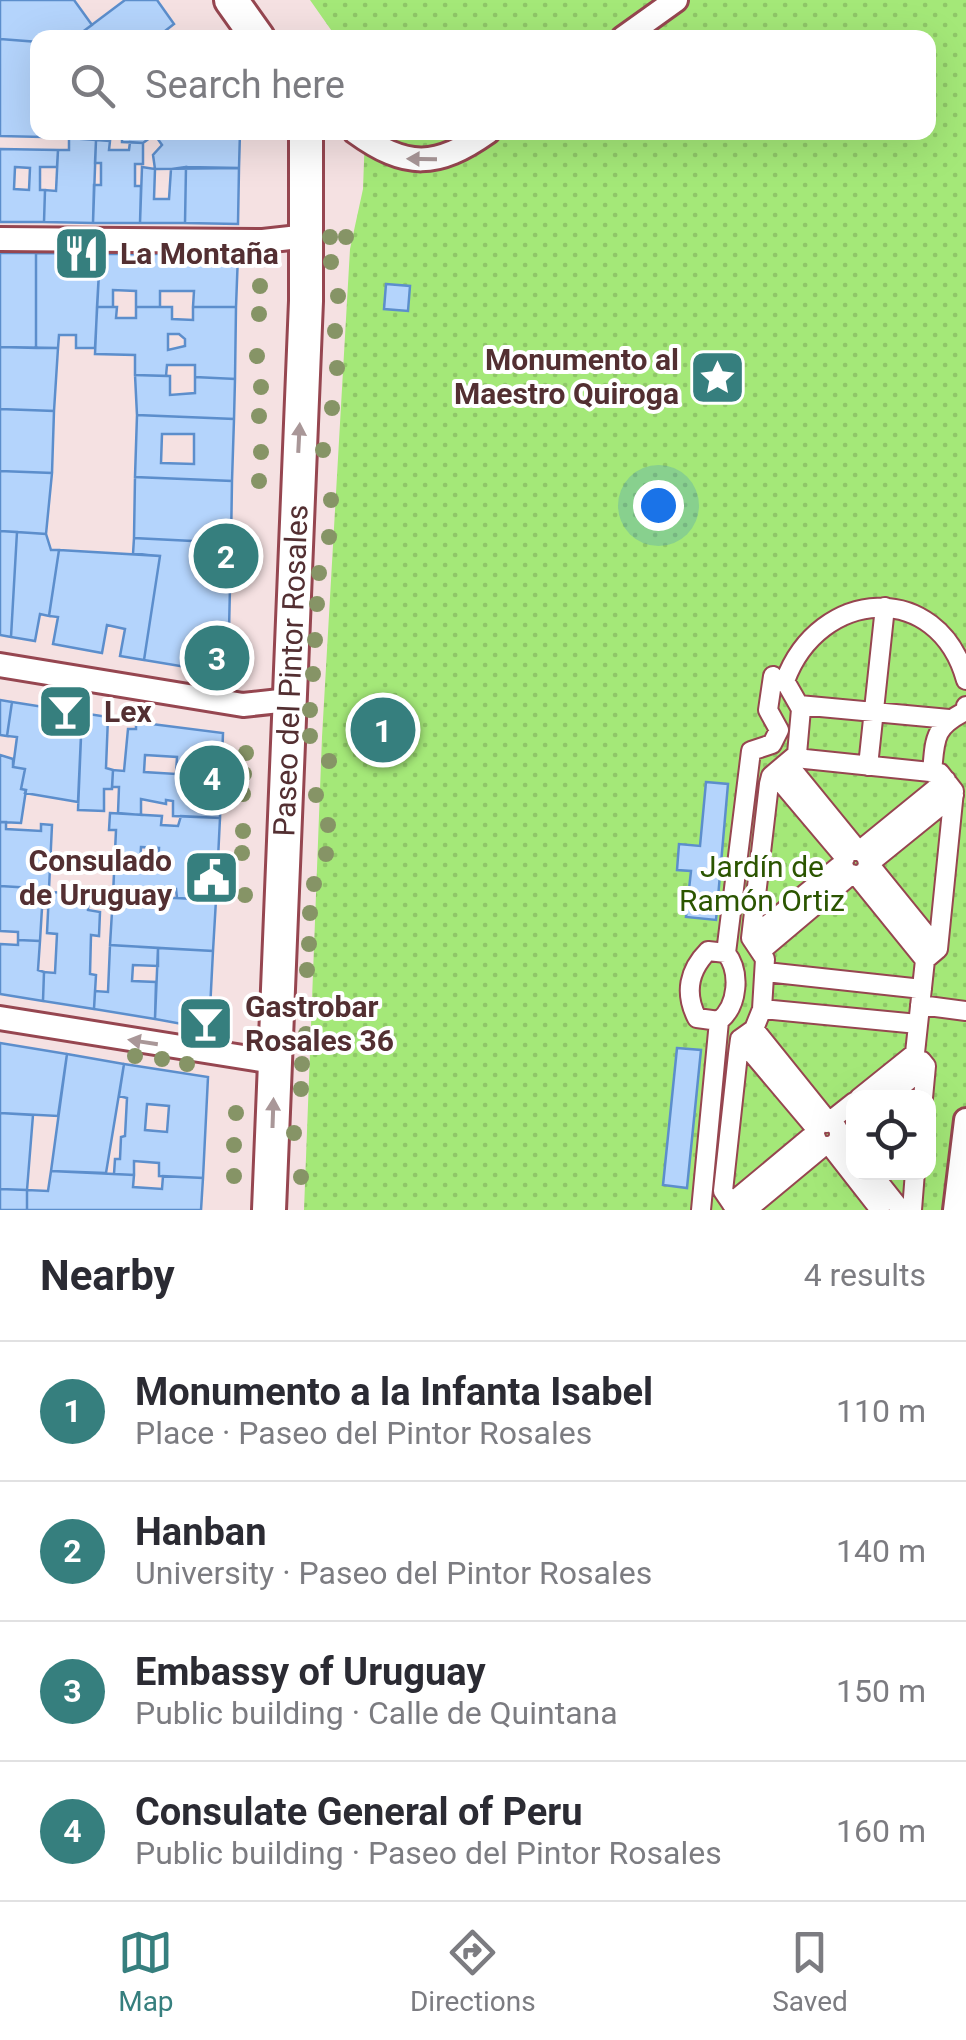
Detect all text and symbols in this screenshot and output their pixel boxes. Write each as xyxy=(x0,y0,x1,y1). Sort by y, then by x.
search box xyxy=(30,30,936,140)
icon: search xyxy=(65,58,120,113)
text: Search here xyxy=(145,63,345,107)
one-way arrow xyxy=(406,150,437,166)
restaurant icon: La Montaña xyxy=(51,224,111,284)
place label: La Montaña xyxy=(120,236,279,271)
place label: Monumento al Maestro Quiroga xyxy=(454,342,679,411)
place icon: Monumento al Maestro Quiroga xyxy=(688,347,748,407)
one-way arrow xyxy=(291,422,307,454)
your location xyxy=(633,480,684,531)
street label: Paseo del Pintor Rosales xyxy=(266,504,315,837)
pin: 2 xyxy=(194,518,258,594)
pin: 3 xyxy=(184,620,250,696)
bar icon: Lex xyxy=(35,682,95,742)
pin: 1 xyxy=(350,692,416,768)
place label: Lex xyxy=(104,694,152,729)
pin: 4 xyxy=(180,740,244,816)
place label: Consulado de Uruguay xyxy=(19,843,173,912)
public building icon: Consulado de Uruguay xyxy=(181,848,241,908)
park label: Jardín de Ramón Ortiz xyxy=(679,849,845,918)
place label: Gastrobar Rosales 36 xyxy=(245,989,394,1058)
bar icon: Gastrobar Rosales 36 xyxy=(176,994,236,1054)
one-way arrow xyxy=(127,1034,158,1049)
map controls xyxy=(846,1090,936,1180)
button: locate xyxy=(846,1090,936,1180)
one-way arrow xyxy=(265,1096,281,1128)
text: Nearby xyxy=(40,1251,175,1300)
text: 4 results xyxy=(804,1256,926,1294)
text: Monumento a la Infanta Isabel xyxy=(135,1370,653,1414)
text: 1 xyxy=(63,1392,82,1430)
text: 110 m xyxy=(836,1392,926,1430)
text: Place · Paseo del Pintor Rosales xyxy=(135,1414,592,1452)
text: Hanban xyxy=(135,1510,266,1554)
text: 2 xyxy=(63,1532,82,1570)
text: 140 m xyxy=(836,1532,926,1570)
text: University · Paseo del Pintor Rosales xyxy=(135,1554,652,1592)
text: Embassy of Uruguay xyxy=(135,1650,486,1694)
text: 3 xyxy=(63,1672,82,1710)
text: 150 m xyxy=(836,1672,926,1710)
text: Public building · Calle de Quintana xyxy=(135,1694,618,1732)
text: Consulate General of Peru xyxy=(135,1790,582,1834)
text: 4 xyxy=(63,1812,82,1850)
text: 160 m xyxy=(836,1812,926,1850)
text: Public building · Paseo del Pintor Rosales xyxy=(135,1834,722,1872)
tab: Map xyxy=(118,1925,174,2018)
tab: Directions xyxy=(410,1925,536,2018)
tab: Saved xyxy=(772,1925,848,2018)

